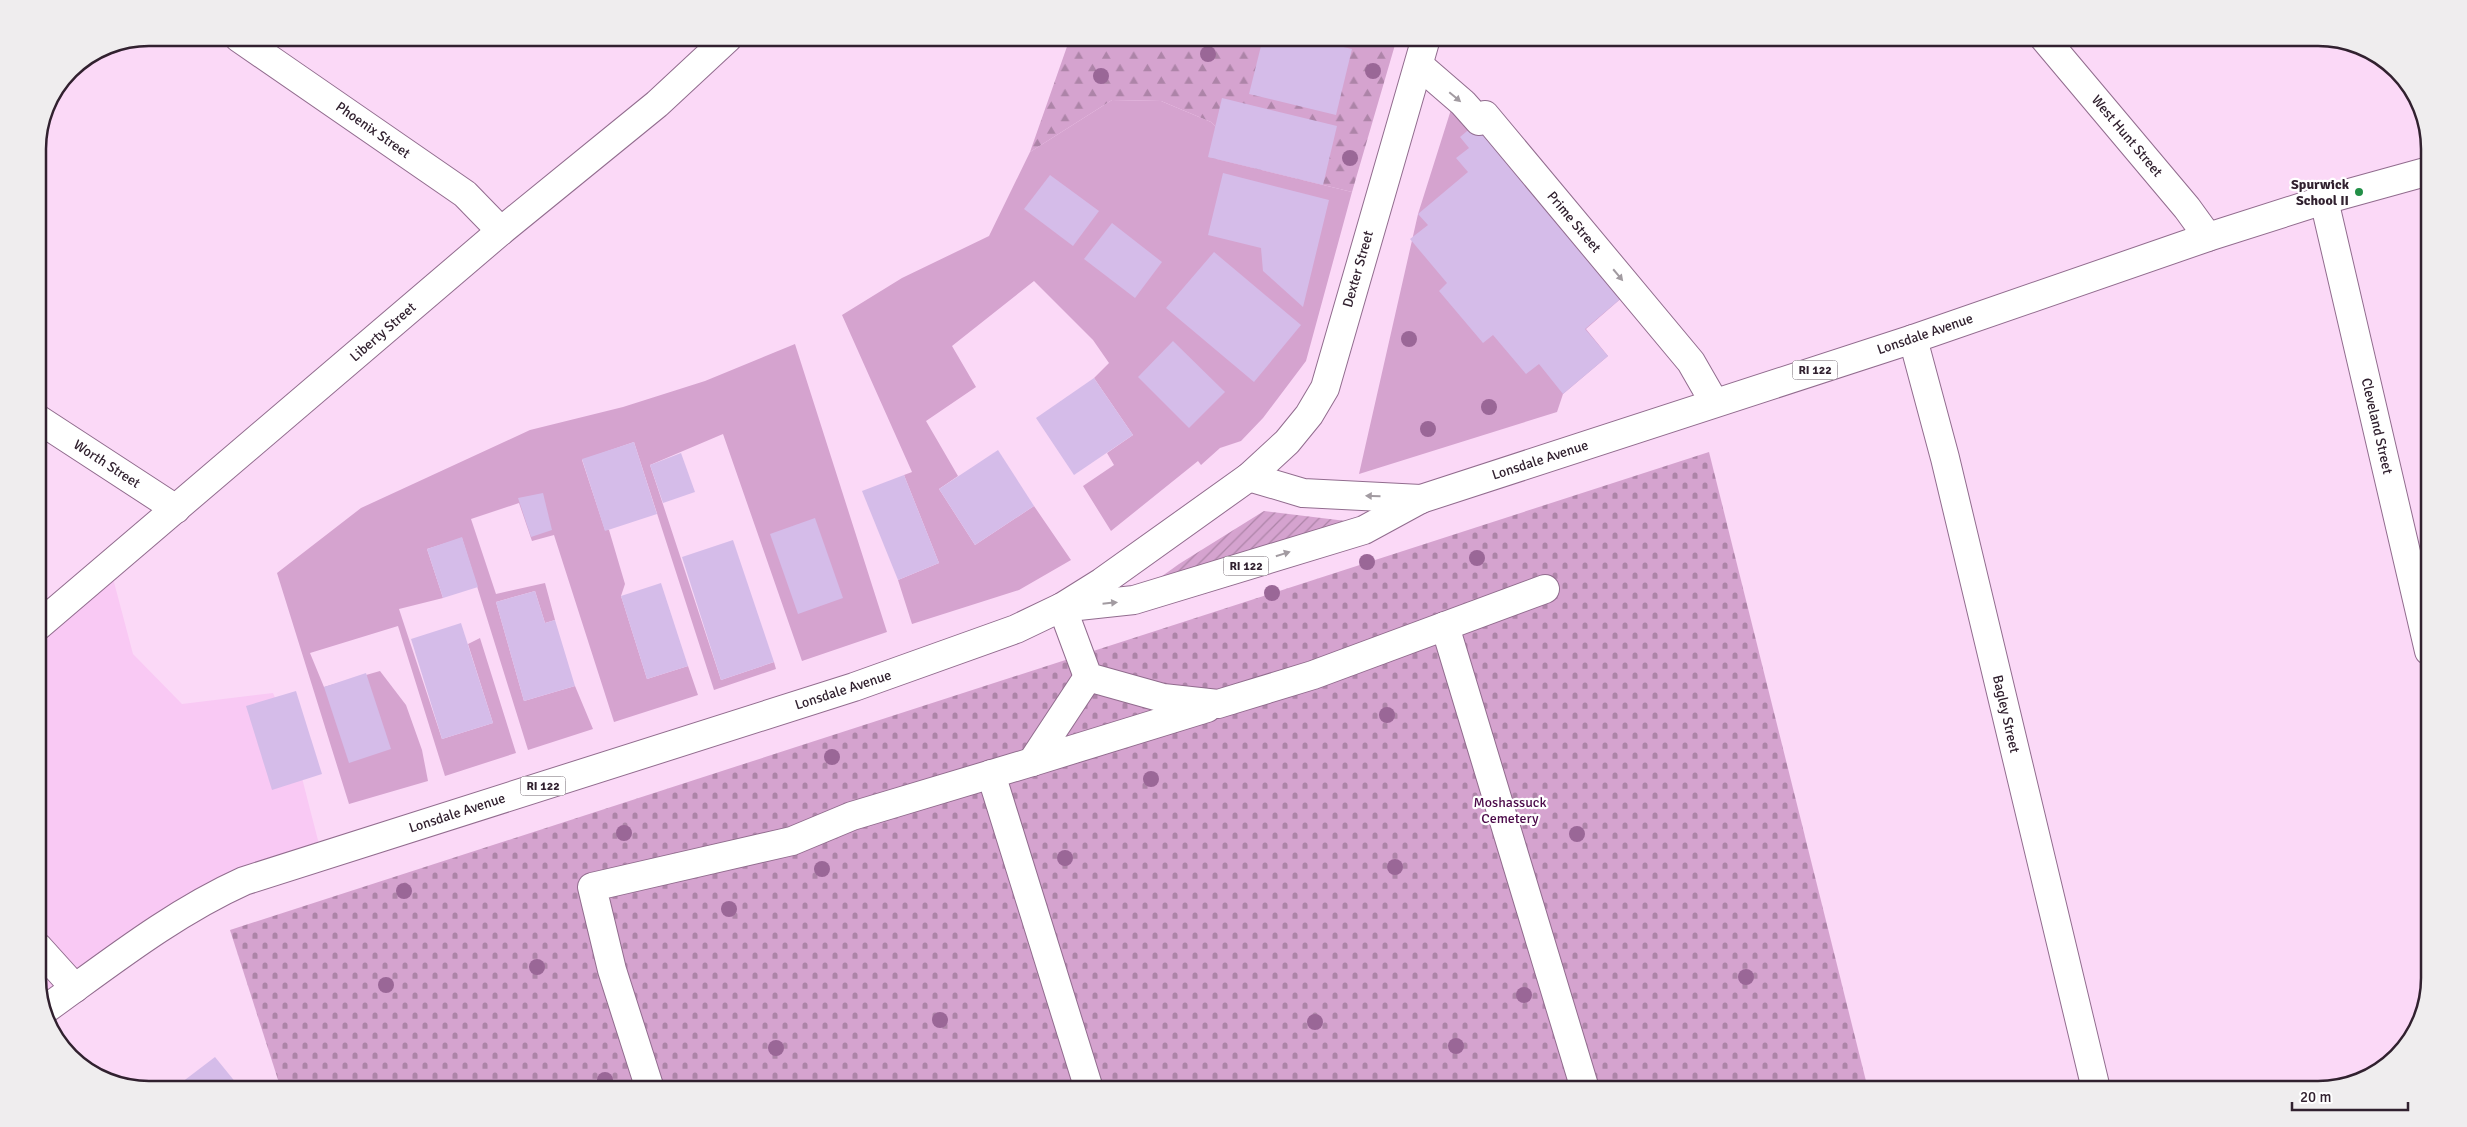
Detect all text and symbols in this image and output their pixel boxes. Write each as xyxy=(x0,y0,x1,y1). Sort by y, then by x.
one-way arrow xyxy=(1449,91,1461,103)
street label: West Hunt Street xyxy=(2088,92,2166,180)
street label: Phoenix Street xyxy=(332,98,414,162)
place label: Spurwick School II xyxy=(2291,176,2350,209)
marker: Spurwick School II xyxy=(2353,186,2365,198)
street label: Prime Street xyxy=(1543,188,1605,256)
street label: Dexter Street xyxy=(1339,229,1377,309)
one-way arrow xyxy=(1613,268,1624,281)
street label: Liberty Street xyxy=(347,299,419,365)
street label: Lonsdale Avenue xyxy=(1875,310,1975,358)
road number: RI 122 xyxy=(1792,360,1838,380)
street label: Cleveland Street xyxy=(2358,376,2396,476)
street label: Worth Street xyxy=(70,436,144,492)
street label: Lonsdale Avenue xyxy=(1490,436,1590,484)
one-way arrow xyxy=(1364,492,1380,500)
one-way arrow xyxy=(1276,550,1291,558)
road number: RI 122 xyxy=(1224,556,1268,576)
one-way arrow xyxy=(1103,598,1119,606)
street label: Lonsdale Avenue xyxy=(793,666,893,714)
street label: Bagley Street xyxy=(1989,673,2023,755)
road number: RI 122 xyxy=(520,776,566,796)
street label: Lonsdale Avenue xyxy=(407,789,507,837)
park label: Moshassuck Cemetery xyxy=(1474,794,1546,827)
scale bar xyxy=(2292,1080,2408,1112)
text: 20 m xyxy=(2300,1088,2331,1106)

